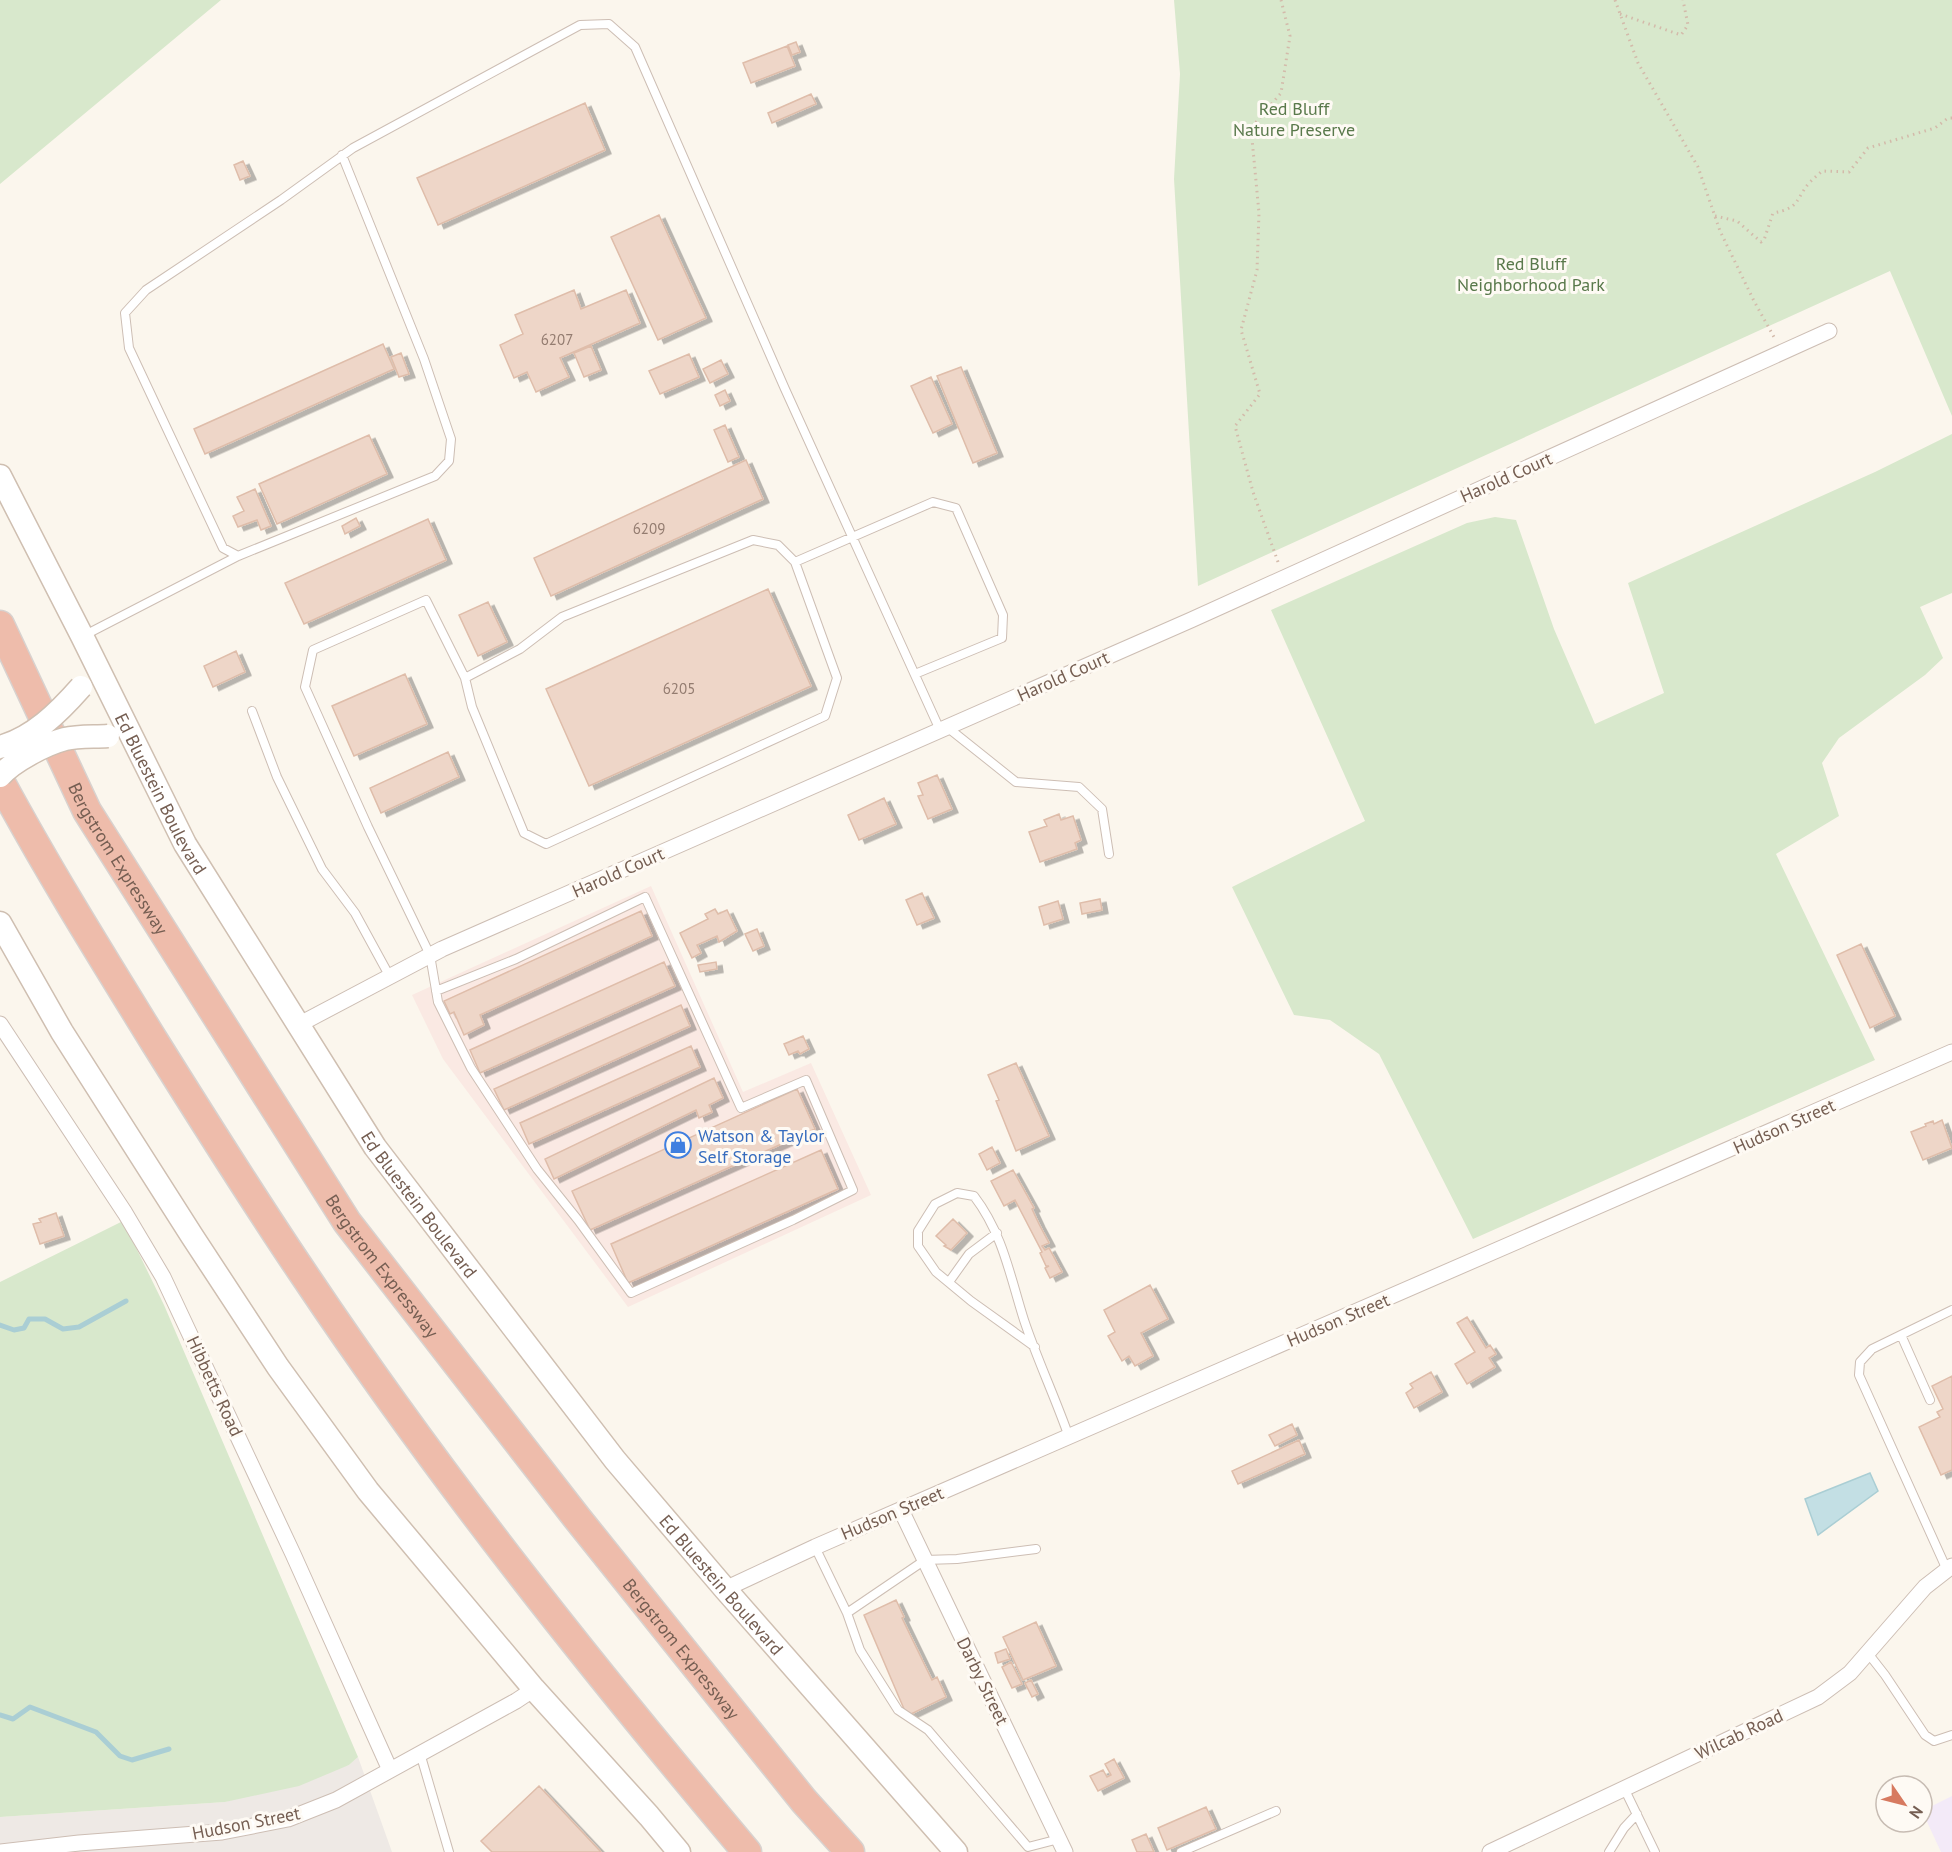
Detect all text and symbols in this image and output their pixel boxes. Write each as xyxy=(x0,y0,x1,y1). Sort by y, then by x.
park label: Red Bluff Nature Preserve xyxy=(1233,97,1355,141)
park label: Red Bluff Neighborhood Park xyxy=(1457,252,1605,296)
house number: 6207 xyxy=(541,330,573,349)
street label: Harold Court xyxy=(1456,447,1556,507)
house number: 6209 xyxy=(633,519,665,538)
street label: Harold Court xyxy=(1013,646,1113,706)
house number: 6205 xyxy=(663,679,695,698)
street label: Ed Bluestein Boulevard xyxy=(110,709,212,878)
street label: Bergstrom Expressway xyxy=(64,779,174,939)
street label: Harold Court xyxy=(568,842,668,902)
street label: Hudson Street xyxy=(1729,1093,1839,1159)
place label: Watson & Taylor Self Storage xyxy=(698,1124,824,1168)
street label: Ed Bluestein Boulevard xyxy=(356,1127,482,1282)
shop icon: Watson & Taylor Self Storage xyxy=(663,1130,693,1160)
street label: Bergstrom Expressway xyxy=(321,1190,444,1343)
street label: Hudson Street xyxy=(1283,1288,1393,1352)
street label: Hibbetts Road xyxy=(182,1332,248,1440)
street label: Hudson Street xyxy=(837,1481,947,1545)
street label: Ed Bluestein Boulevard xyxy=(655,1510,789,1659)
street label: Bergstrom Expressway xyxy=(618,1574,746,1724)
street label: Darby Street xyxy=(952,1633,1014,1729)
street label: Wilcab Road xyxy=(1691,1704,1787,1764)
north arrow xyxy=(1874,1774,1934,1834)
street label: Hudson Street xyxy=(190,1801,302,1845)
text: N xyxy=(1905,1803,1927,1823)

